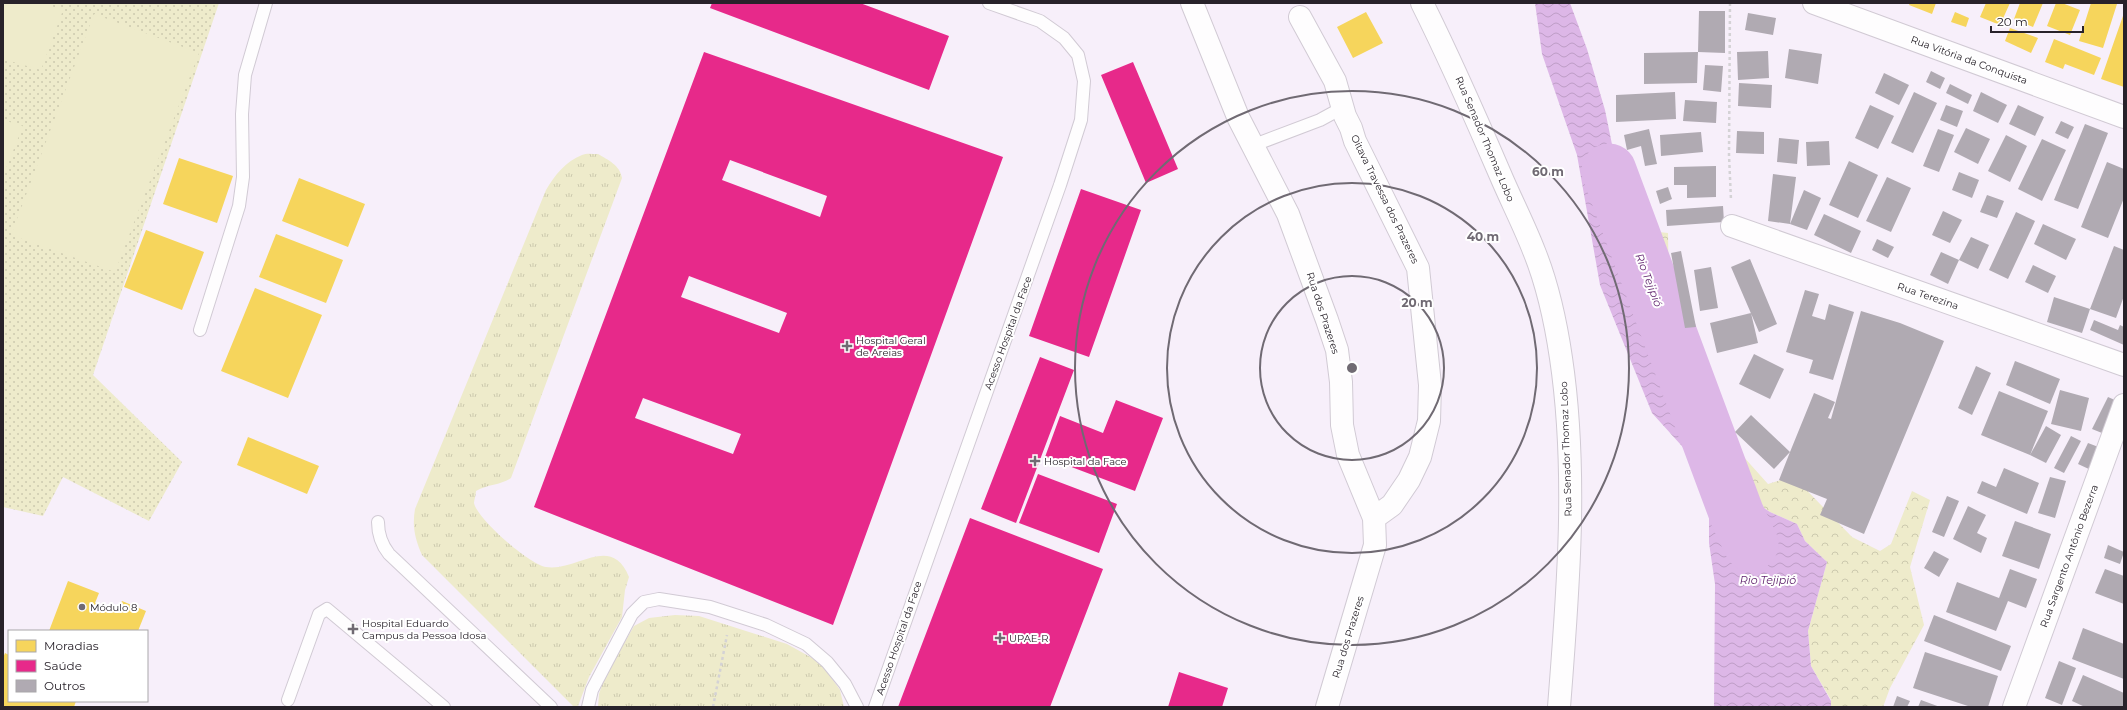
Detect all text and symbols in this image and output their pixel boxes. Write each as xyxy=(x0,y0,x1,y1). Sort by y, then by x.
scale bar xyxy=(1991,8,2083,34)
text: 20 m xyxy=(1997,14,2028,29)
street label: Rua Vitória da Conquista xyxy=(1909,33,2029,87)
street label: Rua Senador Thomaz Lobo xyxy=(1453,74,1517,204)
street label: Oitava Travessa dos Prazeres xyxy=(1348,132,1422,266)
text: 60 m xyxy=(1532,164,1564,179)
text: 40 m xyxy=(1467,229,1499,244)
water label: Rio Tejipió xyxy=(1632,251,1666,309)
street label: Rua dos Prazeres xyxy=(1304,270,1342,356)
street label: Acesso Hospital da Face xyxy=(981,274,1035,392)
street label: Rua Terezina xyxy=(1896,279,1960,313)
text: 20 m xyxy=(1401,295,1433,310)
place label: Hospital Geral de Areias xyxy=(856,334,926,359)
marker: Hospital Geral de Areias xyxy=(841,340,853,352)
centre of rings xyxy=(1345,361,1359,375)
street label: Rua Senador Thomaz Lobo xyxy=(1557,381,1575,517)
marker: Hospital da Face xyxy=(1029,455,1041,467)
place label: Hospital da Face xyxy=(1044,455,1127,468)
street label: Rua Sargento Antônio Bezerra xyxy=(2037,483,2101,629)
water label: Rio Tejipió xyxy=(1740,573,1796,587)
street label: Acesso Hospital da Face xyxy=(873,579,925,697)
street label: Rua dos Prazeres xyxy=(1329,594,1367,680)
place label: Módulo 8 xyxy=(90,601,137,614)
marker: Módulo 8 xyxy=(77,602,87,612)
place label: Hospital Eduardo Campus da Pessoa Idosa xyxy=(362,617,486,642)
marker: Hospital Eduardo Campus da Pessoa Idosa xyxy=(347,623,359,635)
legend xyxy=(8,630,148,702)
marker: UPAE-R xyxy=(994,632,1006,644)
place label: UPAE-R xyxy=(1009,632,1048,645)
text: Moradias xyxy=(44,638,99,653)
text: Saúde xyxy=(44,658,82,673)
text: Outros xyxy=(44,678,85,693)

